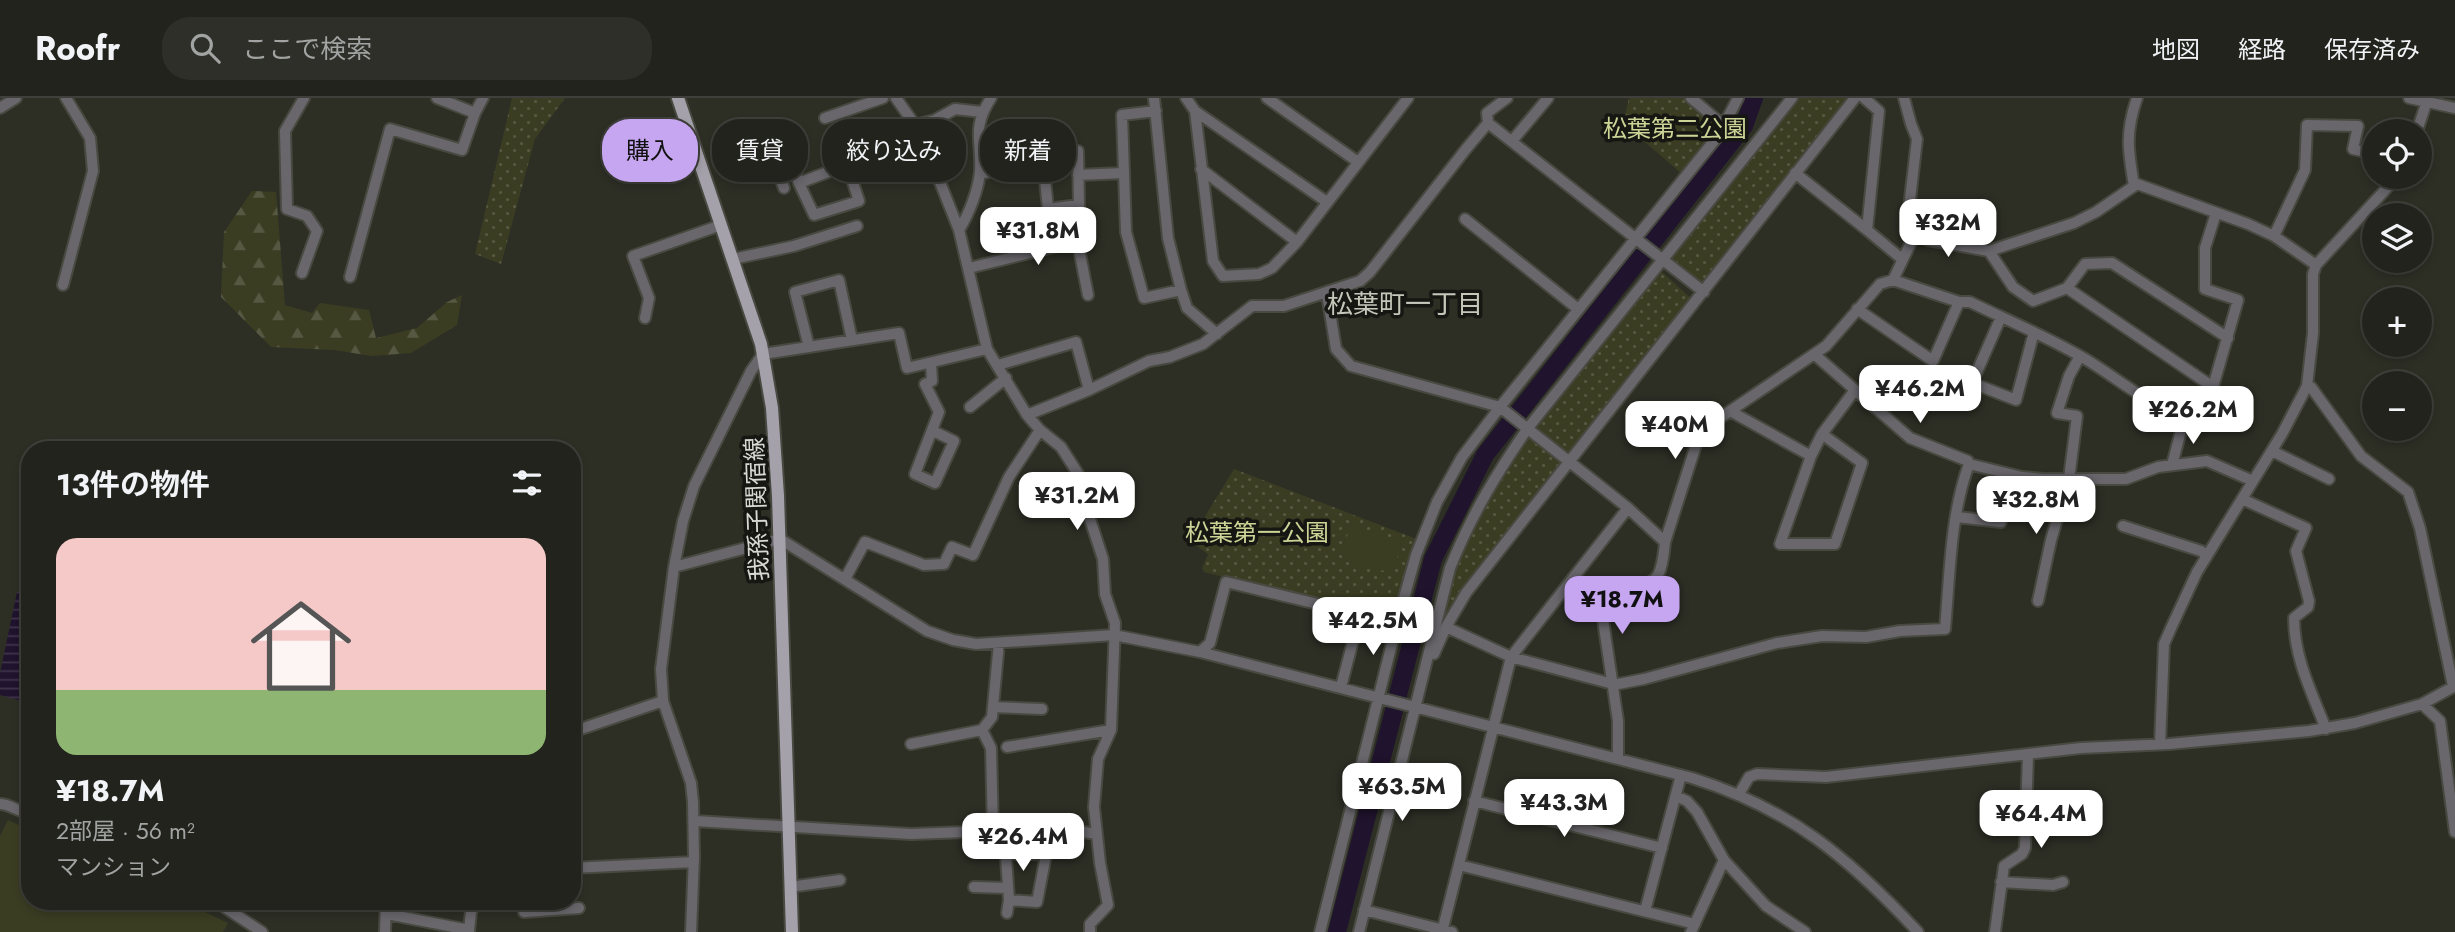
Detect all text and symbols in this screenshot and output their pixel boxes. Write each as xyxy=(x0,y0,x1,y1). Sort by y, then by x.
search box xyxy=(162,17,652,80)
text: Roofr xyxy=(35,25,120,72)
icon: search xyxy=(186,29,224,67)
text: ここで検索 xyxy=(242,30,372,68)
text: 地図 xyxy=(2152,32,2200,67)
text: 経路 xyxy=(2238,32,2286,67)
text: 保存済み xyxy=(2324,32,2420,67)
park label: 松葉第二公園 xyxy=(1603,111,1747,146)
chip: 購入 xyxy=(602,119,698,182)
chip: 賃貸 xyxy=(712,119,808,182)
chip: 絞り込み xyxy=(822,119,966,182)
chip: 新着 xyxy=(980,119,1076,182)
map controls xyxy=(2362,119,2432,441)
button: locate xyxy=(2362,119,2432,189)
pin: ¥32M xyxy=(1907,200,1989,259)
button: layers xyxy=(2362,203,2432,273)
text: ¥32M xyxy=(1915,205,1981,239)
pin: ¥31.8M xyxy=(981,208,1095,267)
text: ¥31.8M xyxy=(996,213,1080,247)
district label: 松葉町一丁目 xyxy=(1327,285,1483,323)
button: + xyxy=(2362,287,2432,357)
pin: ¥46.2M xyxy=(1863,366,1977,425)
text: ¥46.2M xyxy=(1875,371,1965,405)
button: − xyxy=(2362,371,2432,441)
pin: ¥26.2M xyxy=(2136,386,2250,446)
text: ¥26.2M xyxy=(2149,392,2237,426)
pin: ¥40M xyxy=(1634,402,1716,461)
text: ¥40M xyxy=(1641,407,1709,441)
street label: 我孫子関宿線 xyxy=(736,436,777,582)
text: 13件の物件 xyxy=(56,463,210,506)
icon: filters xyxy=(508,464,546,502)
pin: ¥31.2M xyxy=(1020,472,1134,532)
pin: ¥32.8M xyxy=(1979,476,2093,536)
text: ¥31.2M xyxy=(1035,478,1119,512)
text: ¥32.8M xyxy=(1992,482,2080,516)
park label: 松葉第一公園 xyxy=(1185,515,1329,550)
pin: ¥18.7M xyxy=(1565,576,1679,636)
text: ¥18.7M xyxy=(1581,582,1663,616)
icon: home xyxy=(238,583,364,709)
pin: ¥42.5M xyxy=(1316,598,1430,657)
text: ¥42.5M xyxy=(1328,603,1418,637)
pin: ¥63.5M xyxy=(1345,764,1459,823)
text: ¥18.7M xyxy=(56,769,164,812)
text: ¥63.5M xyxy=(1358,769,1446,803)
pin: ¥43.3M xyxy=(1507,780,1621,839)
text: ¥43.3M xyxy=(1520,785,1608,819)
pin: ¥64.4M xyxy=(1984,790,2098,850)
text: ¥64.4M xyxy=(1996,796,2086,830)
text: 2部屋 · 56 m² xyxy=(56,814,195,848)
pin: ¥26.4M xyxy=(966,814,1080,873)
text: ¥26.4M xyxy=(978,819,1068,853)
text: マンション xyxy=(56,850,171,884)

